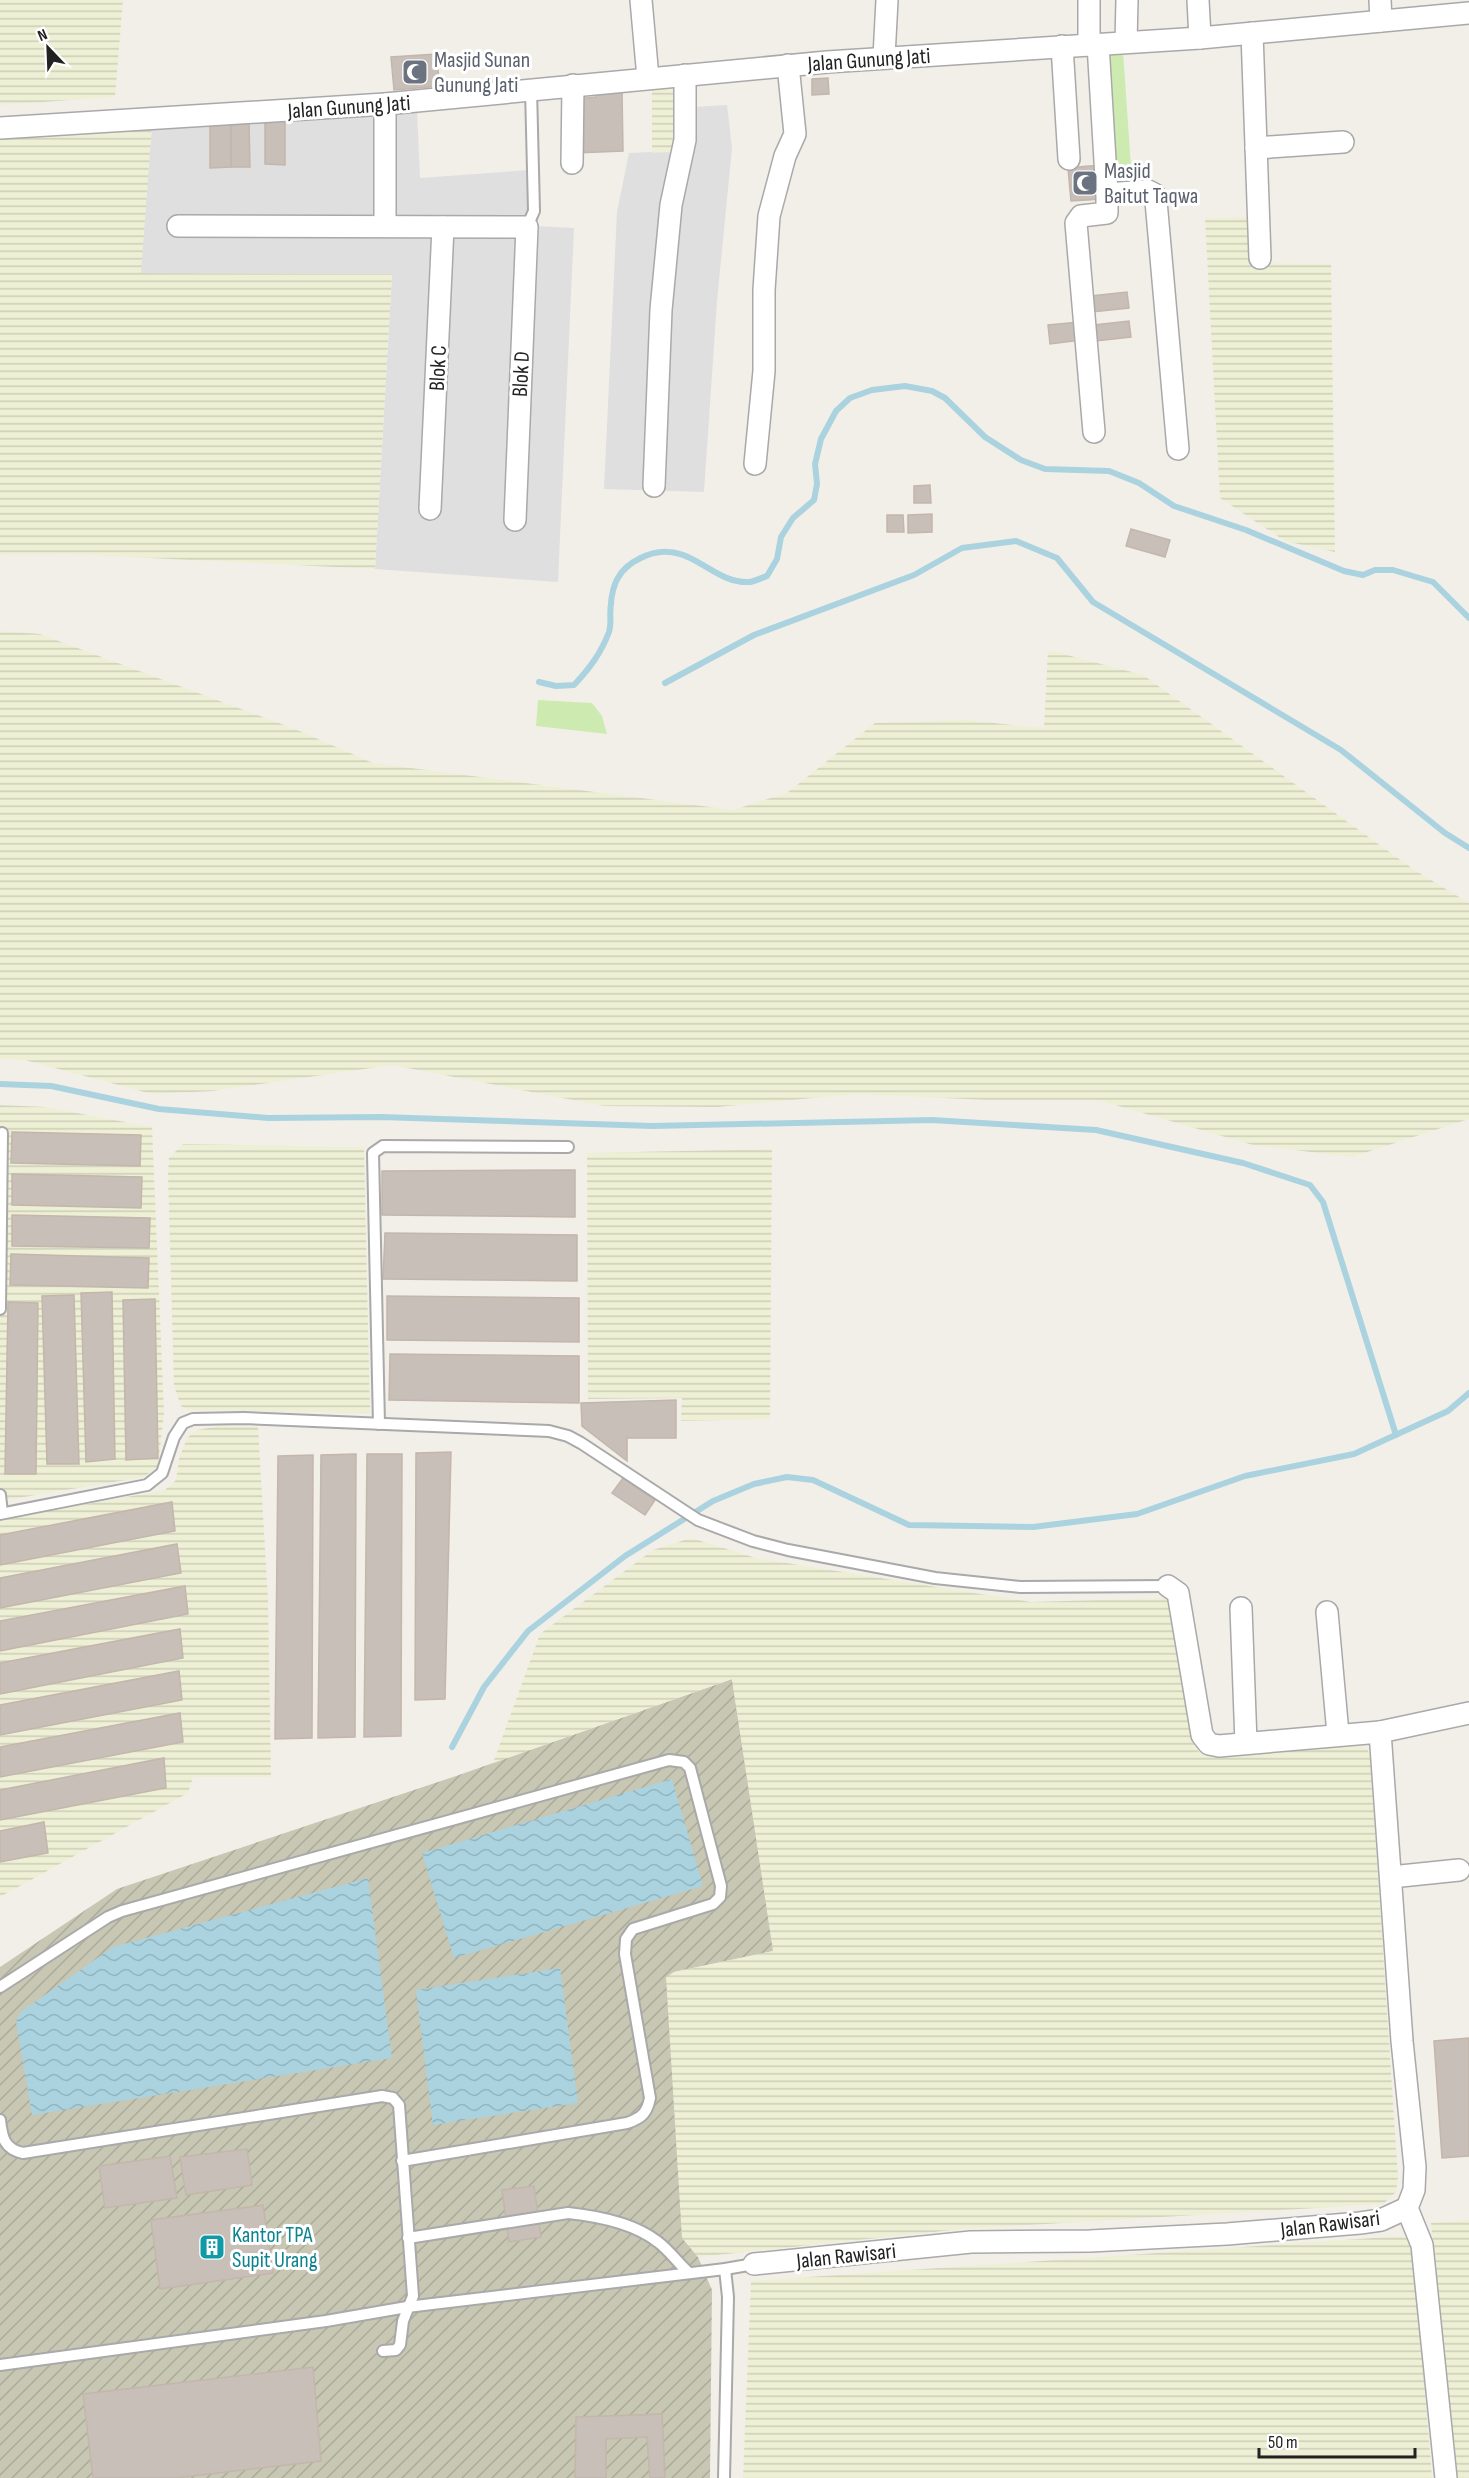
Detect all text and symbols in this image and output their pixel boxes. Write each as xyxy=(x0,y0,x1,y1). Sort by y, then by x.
north arrow xyxy=(18,18,78,78)
text: N xyxy=(35,25,50,46)
street label: Jalan Gunung Jati xyxy=(806,43,931,78)
place label: Masjid Sunan Gunung Jati xyxy=(434,47,530,99)
mosque icon: Masjid Sunan Gunung Jati xyxy=(400,57,430,87)
street label: Jalan Gunung Jati xyxy=(286,90,411,125)
place label: Masjid Baitut Taqwa xyxy=(1104,158,1198,210)
mosque icon: Masjid Baitut Taqwa xyxy=(1070,168,1100,198)
street label: Blok C xyxy=(424,345,453,392)
street label: Blok D xyxy=(507,351,536,398)
street label: Jalan Rawisari xyxy=(1278,2205,1381,2244)
place label: Kantor TPA Supit Urang xyxy=(232,2222,318,2274)
building icon: Kantor TPA Supit Urang xyxy=(197,2232,227,2262)
street label: Jalan Rawisari xyxy=(794,2238,897,2275)
scale bar xyxy=(1259,2421,1415,2459)
text: 50 m xyxy=(1268,2432,1298,2453)

